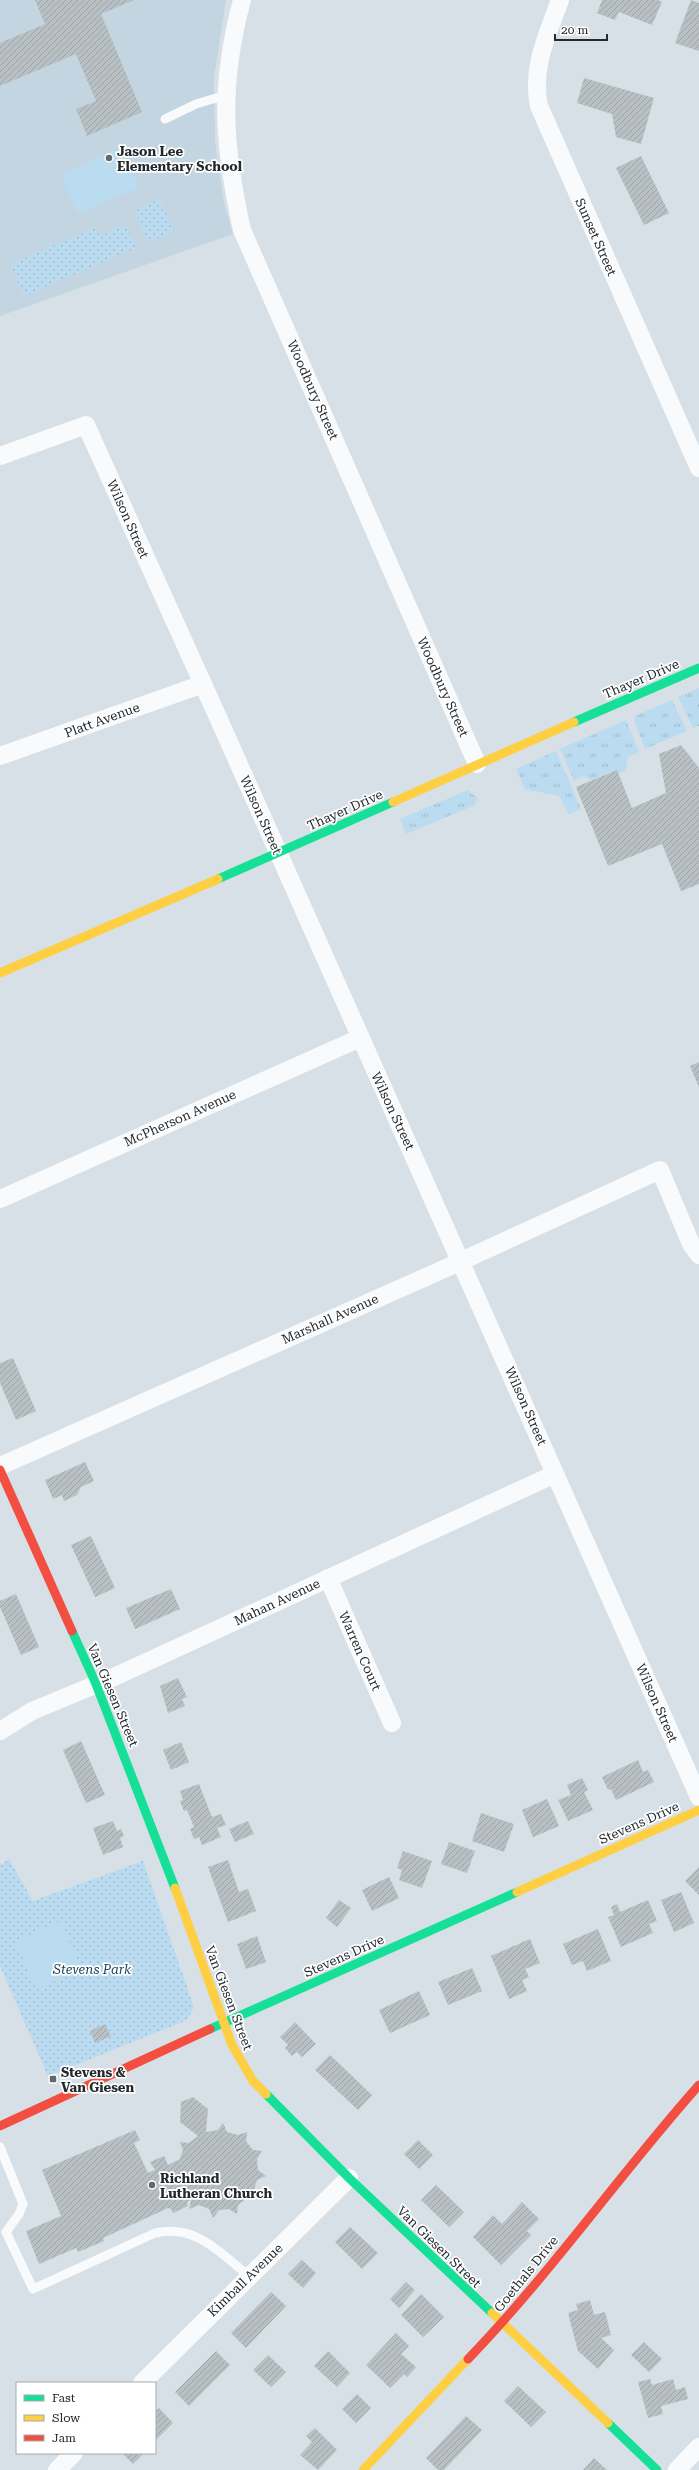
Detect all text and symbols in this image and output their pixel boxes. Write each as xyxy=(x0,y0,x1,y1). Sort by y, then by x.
scale bar xyxy=(555,16,607,42)
text: 20 m xyxy=(561,23,588,37)
place label: Jason Lee Elementary School xyxy=(117,144,243,174)
marker: Jason Lee Elementary School xyxy=(104,153,114,163)
street label: Sunset Street xyxy=(572,196,620,278)
street label: Woodbury Street xyxy=(284,338,342,442)
street label: Wilson Street xyxy=(104,477,152,561)
street label: Woodbury Street xyxy=(414,635,472,739)
street label: Thayer Drive xyxy=(601,656,681,702)
street label: Platt Avenue xyxy=(62,699,142,741)
street label: Wilson Street xyxy=(237,773,285,857)
street label: Thayer Drive xyxy=(305,787,385,833)
street label: Wilson Street xyxy=(368,1070,418,1153)
street label: McPherson Avenue xyxy=(122,1087,238,1149)
street label: Marshall Avenue xyxy=(279,1291,381,1347)
street label: Wilson Street xyxy=(502,1364,550,1448)
street label: Mahan Avenue xyxy=(232,1576,322,1628)
street label: Warren Court xyxy=(336,1609,384,1693)
street label: Van Giesen Street xyxy=(85,1641,142,1749)
street label: Wilson Street xyxy=(633,1661,681,1745)
street label: Stevens Drive xyxy=(597,1799,681,1847)
street label: Stevens Drive xyxy=(302,1932,386,1980)
street label: Van Giesen Street xyxy=(202,1944,256,2052)
park label: Stevens Park xyxy=(52,1962,132,1977)
place label: Stevens & Van Giesen xyxy=(61,2065,134,2095)
marker: Stevens & Van Giesen xyxy=(48,2074,58,2084)
place label: Richland Lutheran Church xyxy=(160,2171,273,2201)
marker: Richland Lutheran Church xyxy=(147,2180,157,2190)
street label: Van Giesen Street xyxy=(394,2203,484,2291)
street label: Goethals Drive xyxy=(491,2233,561,2315)
street label: Kimball Avenue xyxy=(204,2240,286,2320)
legend xyxy=(16,2382,156,2454)
text: Fast xyxy=(52,2391,76,2405)
text: Slow xyxy=(52,2411,80,2425)
text: Jam xyxy=(52,2431,76,2445)

